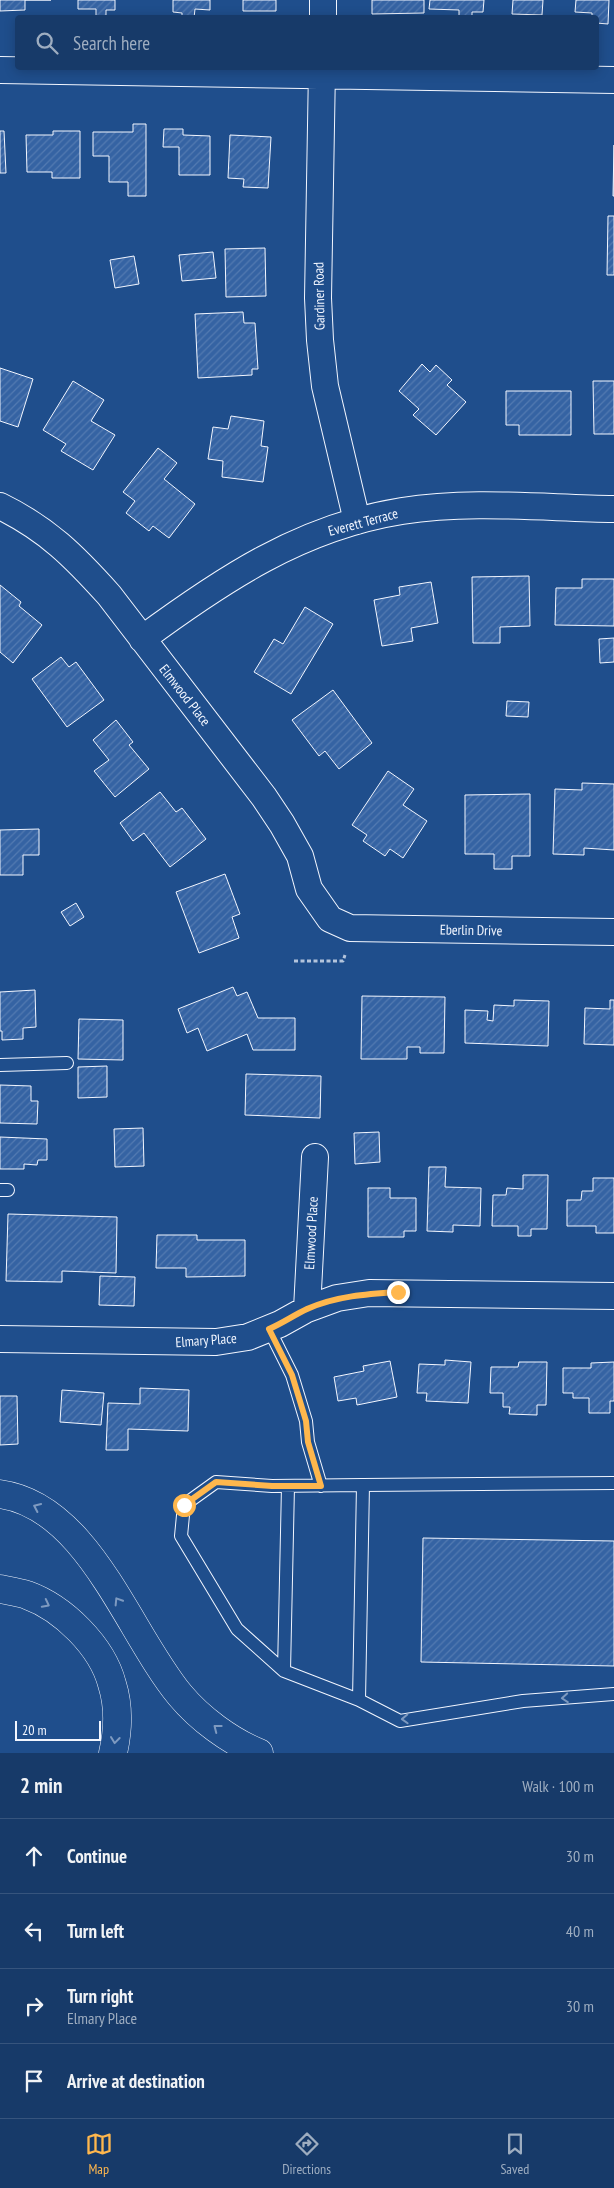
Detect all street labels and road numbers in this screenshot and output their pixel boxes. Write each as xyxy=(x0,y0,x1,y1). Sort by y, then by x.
street label: Gardiner Road xyxy=(309,262,329,330)
street label: Everett Terrace xyxy=(326,504,400,540)
street label: Elmwood Place xyxy=(155,661,215,730)
street label: Eberlin Drive xyxy=(440,920,503,940)
street label: Elmwood Place xyxy=(300,1196,322,1270)
street label: Elmary Place xyxy=(175,1329,237,1351)

